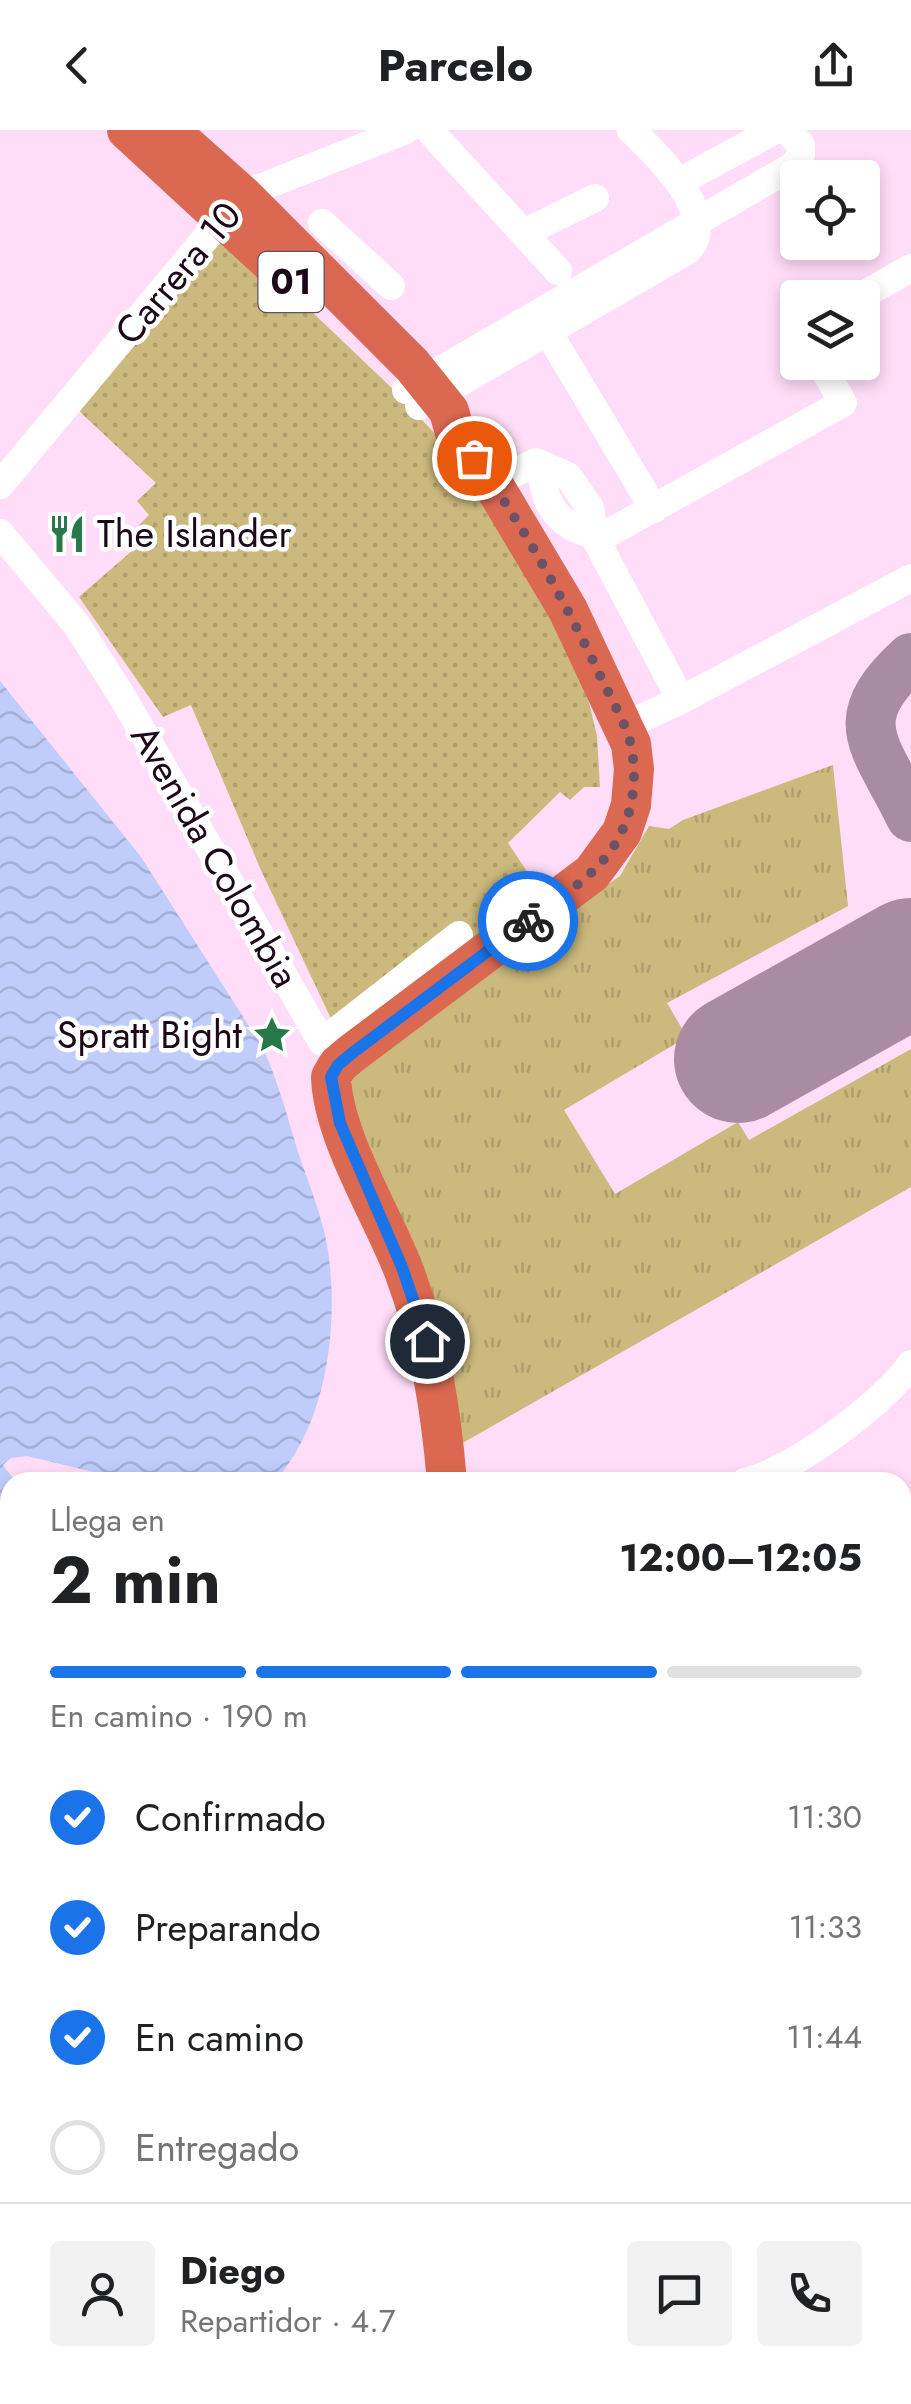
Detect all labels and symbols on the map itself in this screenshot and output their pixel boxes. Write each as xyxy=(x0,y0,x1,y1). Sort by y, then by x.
street label: Carrera 10 xyxy=(101,189,254,356)
road number: 01 xyxy=(258,252,324,312)
pin xyxy=(432,416,517,501)
place label: The Islander xyxy=(97,506,291,561)
restaurant icon: The Islander xyxy=(46,513,88,555)
street label: Avenida Colombia xyxy=(118,714,313,998)
courier xyxy=(478,871,578,971)
place label: Spratt Bight xyxy=(57,1007,242,1062)
place icon: Spratt Bight xyxy=(251,1014,293,1056)
pin xyxy=(385,1299,470,1384)

